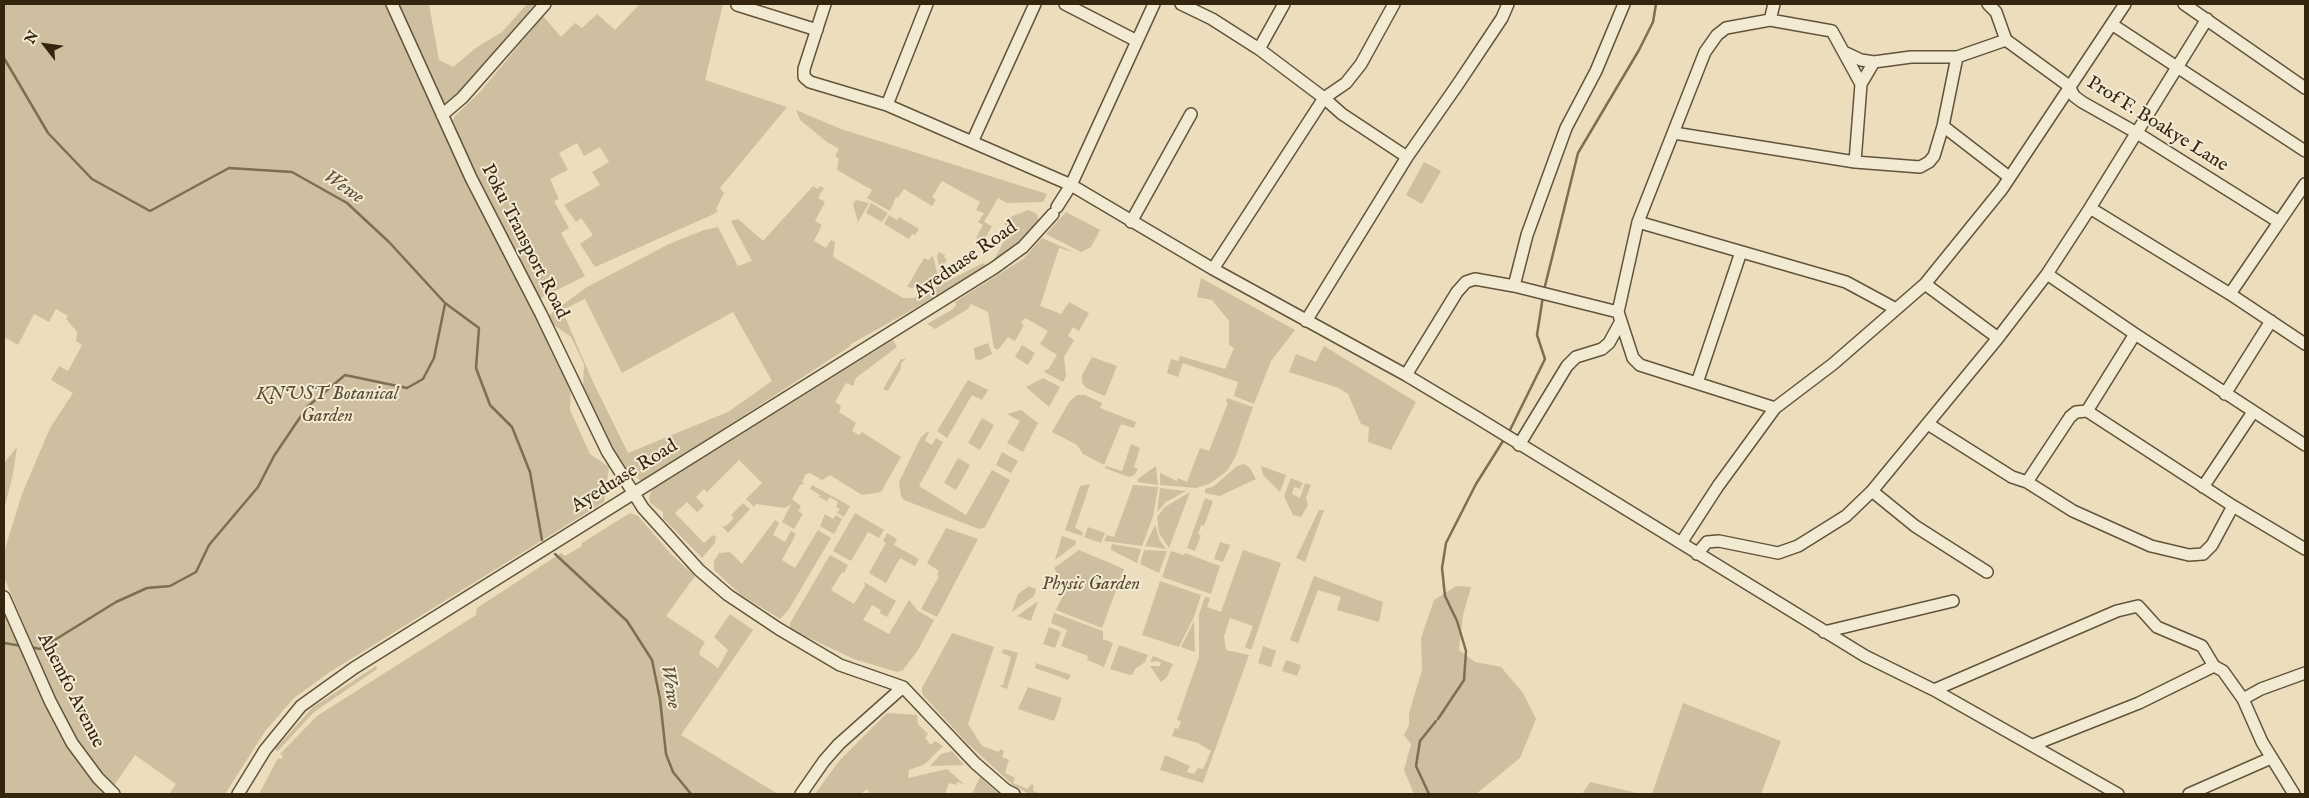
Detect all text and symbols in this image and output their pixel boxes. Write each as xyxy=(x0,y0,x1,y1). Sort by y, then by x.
north arrow xyxy=(20,20,70,70)
text: N xyxy=(21,28,43,47)
street label: Prof F. Boakye Lane xyxy=(2082,72,2232,178)
street label: Poku Transport Road xyxy=(475,161,573,323)
water label: Wewe xyxy=(318,166,368,210)
street label: Ayeduase Road xyxy=(910,217,1022,305)
park label: KNUST Botanical Garden xyxy=(256,384,398,428)
street label: Ayeduase Road xyxy=(568,435,682,519)
park label: Physic Garden xyxy=(1042,574,1140,596)
street label: Ahemfo Avenue xyxy=(31,630,109,752)
water label: Wewe xyxy=(653,663,685,711)

